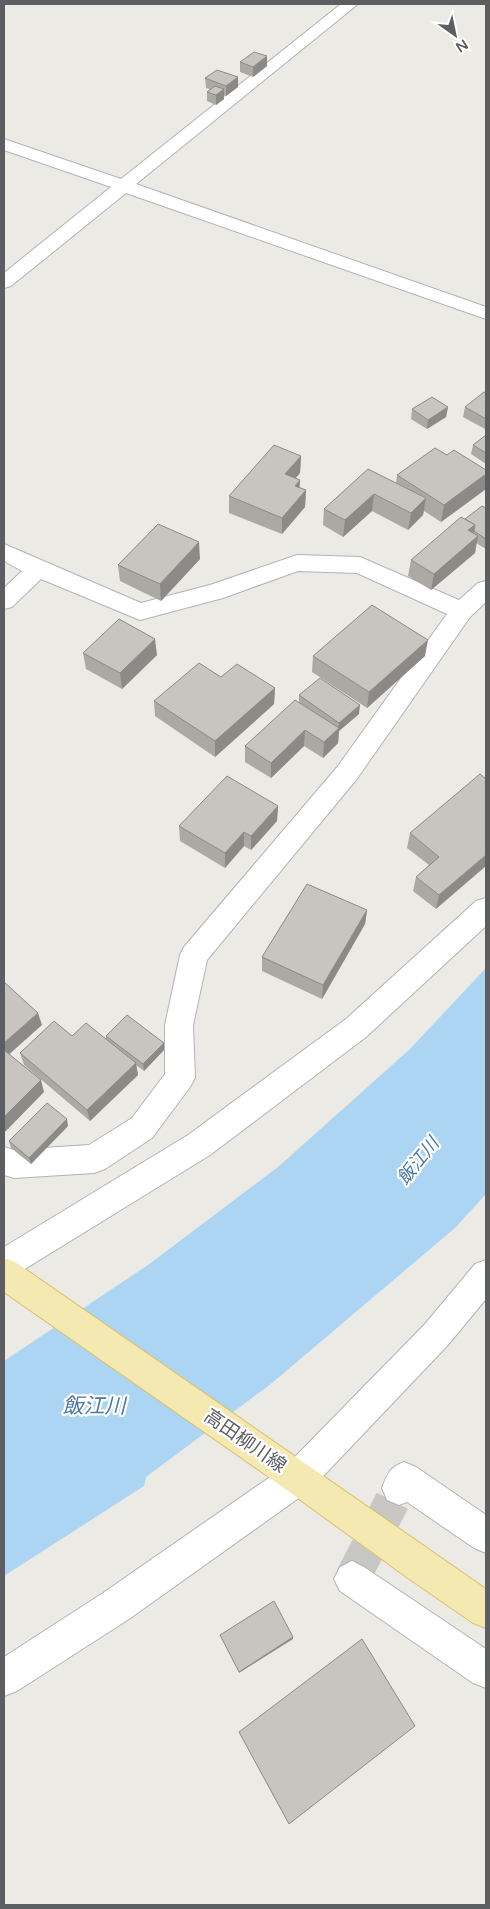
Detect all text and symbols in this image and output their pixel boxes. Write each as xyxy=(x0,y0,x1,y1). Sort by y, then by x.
north arrow xyxy=(430,10,480,60)
text: N xyxy=(452,35,471,56)
water label: 飯江川 xyxy=(392,1132,445,1189)
water label: 飯江川 xyxy=(63,1394,127,1419)
street label: 高田柳川線 xyxy=(200,1405,290,1477)

